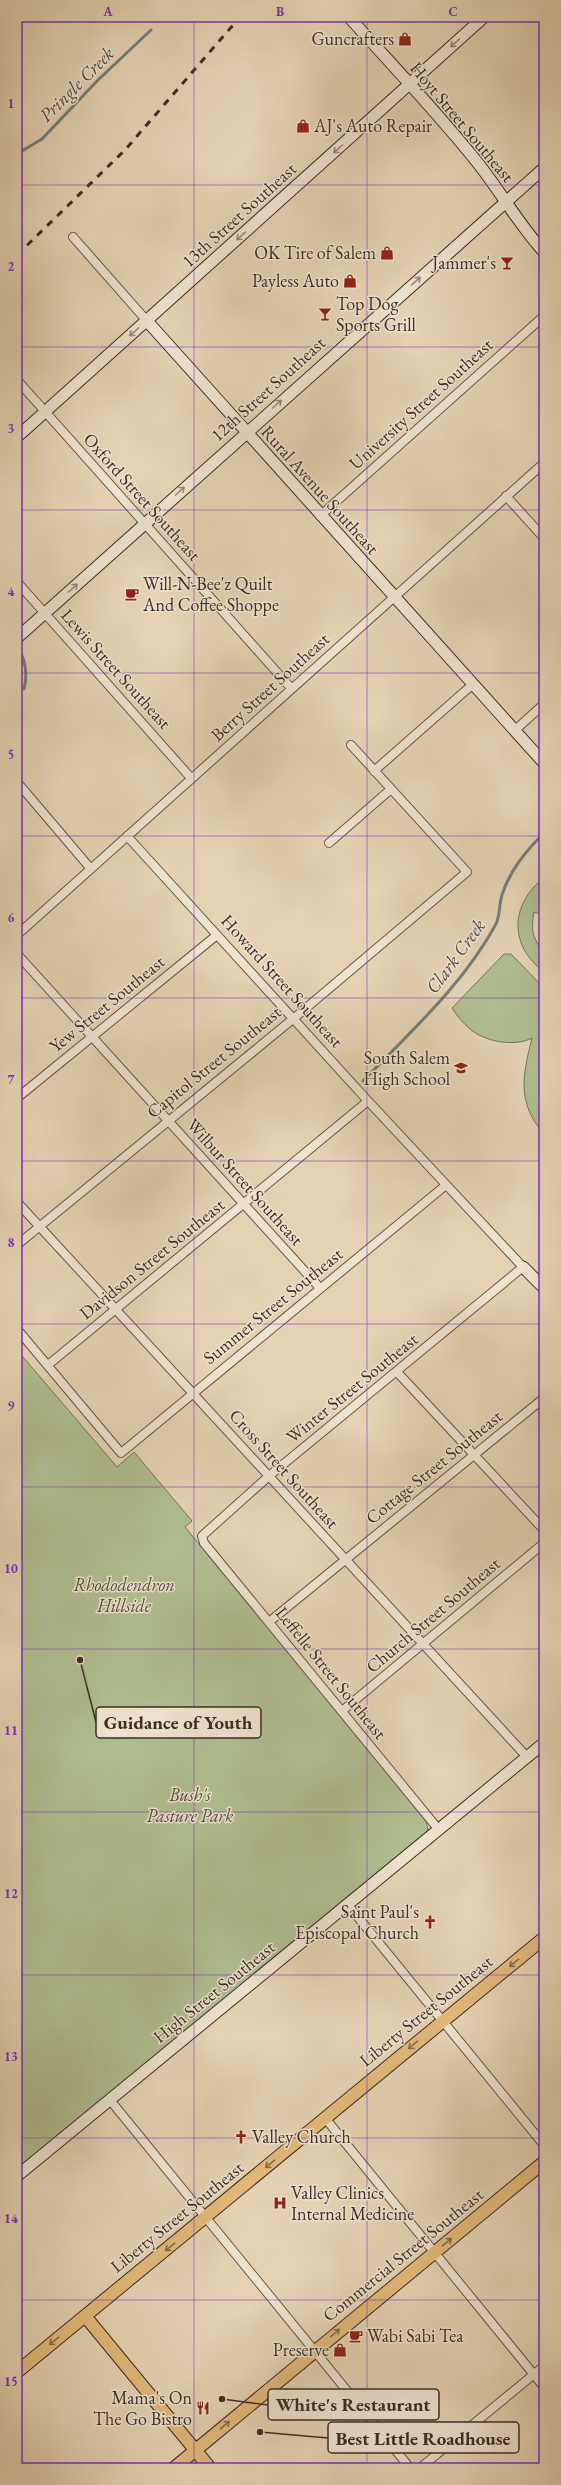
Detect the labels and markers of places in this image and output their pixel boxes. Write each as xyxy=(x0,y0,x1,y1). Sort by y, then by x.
place label: Guncrafters xyxy=(311,27,394,50)
shop icon: Guncrafters xyxy=(397,31,413,47)
place label: AJ's Auto Repair xyxy=(313,114,432,137)
shop icon: AJ's Auto Repair xyxy=(295,118,311,134)
place label: OK Tire of Salem xyxy=(254,241,376,264)
shop icon: OK Tire of Salem xyxy=(379,245,395,261)
place label: Jammer's xyxy=(430,251,496,274)
bar icon: Jammer's xyxy=(499,255,515,271)
place label: Payless Auto xyxy=(252,269,339,292)
shop icon: Payless Auto xyxy=(342,273,358,289)
place label: Top Dog Sports Grill xyxy=(336,292,416,336)
bar icon: Top Dog Sports Grill xyxy=(317,306,333,322)
place label: Will-N-Bee'z Quilt And Coffee Shoppe xyxy=(142,572,279,616)
cafe icon: Will-N-Bee'z Quilt And Coffee Shoppe xyxy=(124,586,140,602)
place label: South Salem High School xyxy=(363,1046,450,1090)
school or university icon: South Salem High School xyxy=(453,1060,469,1076)
callout: Guidance of Youth xyxy=(96,1707,261,1738)
place label: Saint Paul's Episcopal Church xyxy=(295,1900,419,1944)
church icon: Saint Paul's Episcopal Church xyxy=(422,1914,438,1930)
place label: Valley Church xyxy=(252,2125,351,2148)
church icon: Valley Church xyxy=(233,2129,249,2145)
place label: Valley Clinics Internal Medicine xyxy=(291,2181,414,2225)
hospital icon: Valley Clinics Internal Medicine xyxy=(272,2195,288,2211)
place label: Wabi Sabi Tea xyxy=(367,2324,464,2347)
cafe icon: Wabi Sabi Tea xyxy=(348,2328,364,2344)
place label: Preserve xyxy=(273,2338,329,2361)
shop icon: Preserve xyxy=(332,2342,348,2358)
place label: Mama's On The Go Bistro xyxy=(93,2386,192,2430)
callout: White's Restaurant xyxy=(268,2389,439,2420)
restaurant icon: Mama's On The Go Bistro xyxy=(195,2400,211,2416)
callout: Best Little Roadhouse xyxy=(328,2422,519,2453)

